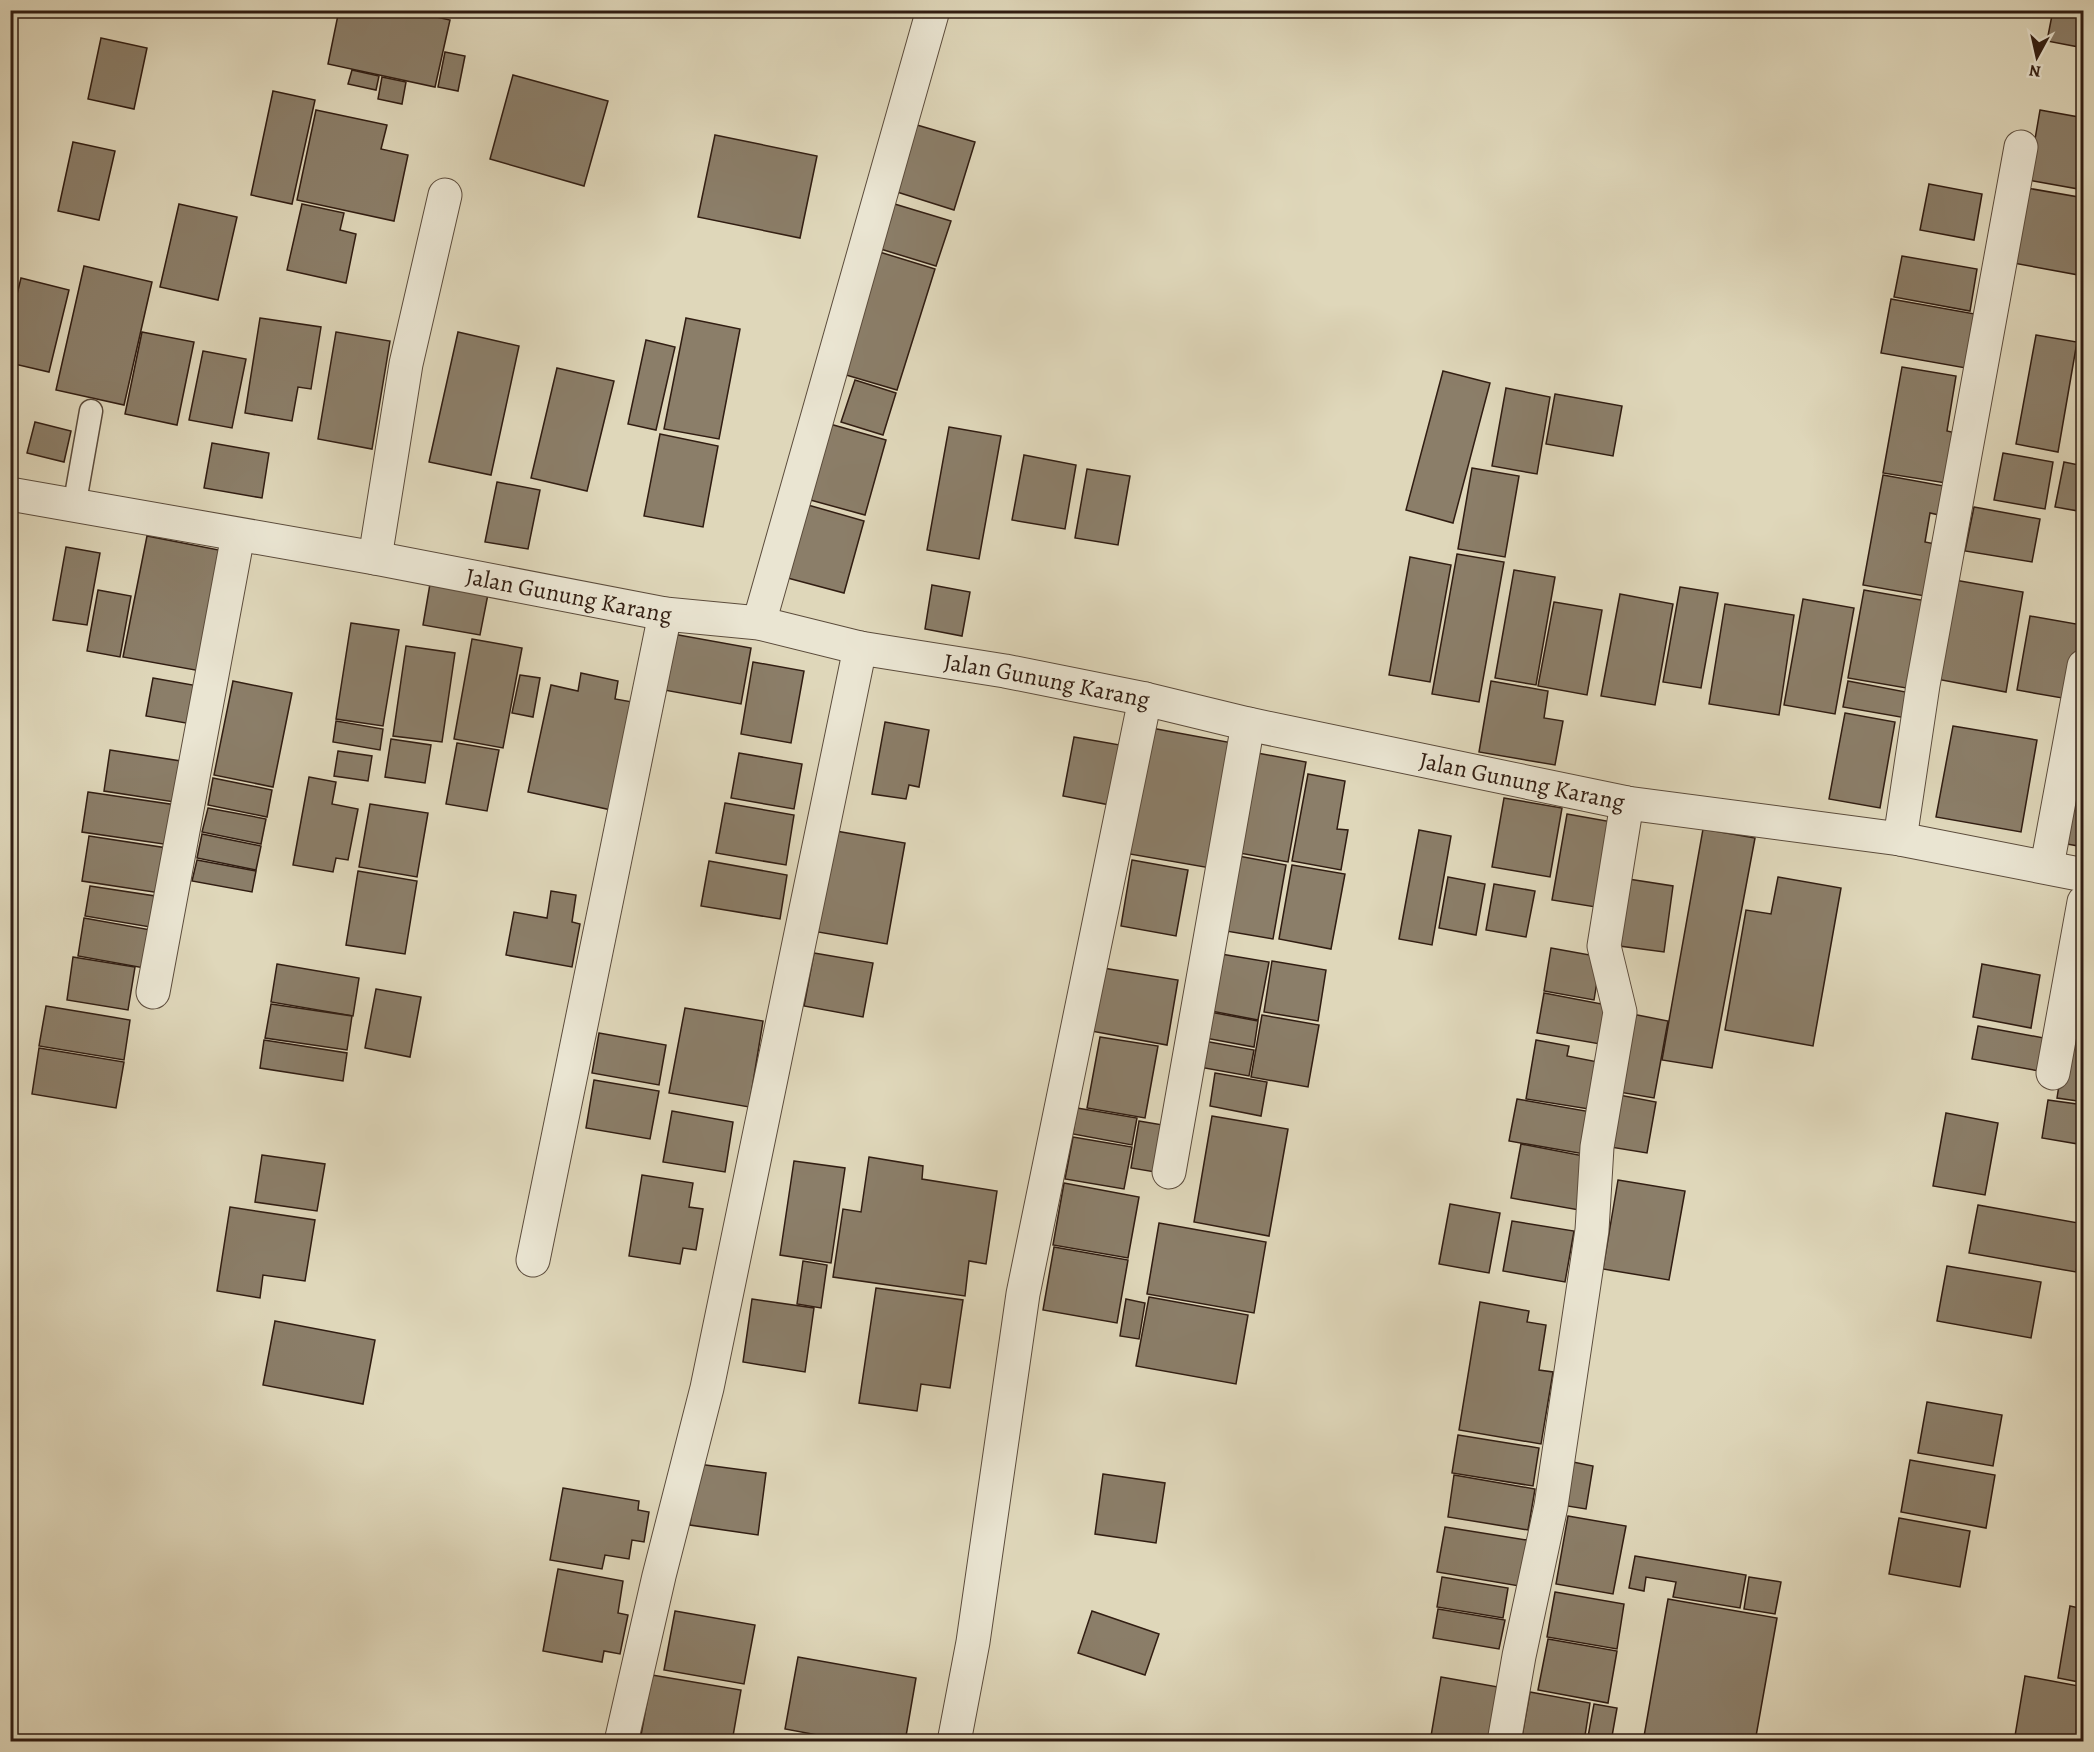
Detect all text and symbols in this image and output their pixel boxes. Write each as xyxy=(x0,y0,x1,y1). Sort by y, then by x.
north arrow xyxy=(2007,27,2067,87)
text: N xyxy=(2027,59,2042,83)
street label: Jalan Gunung Karang xyxy=(463,560,673,631)
street label: Jalan Gunung Karang xyxy=(941,646,1153,716)
street label: Jalan Gunung Karang xyxy=(1416,744,1628,818)

